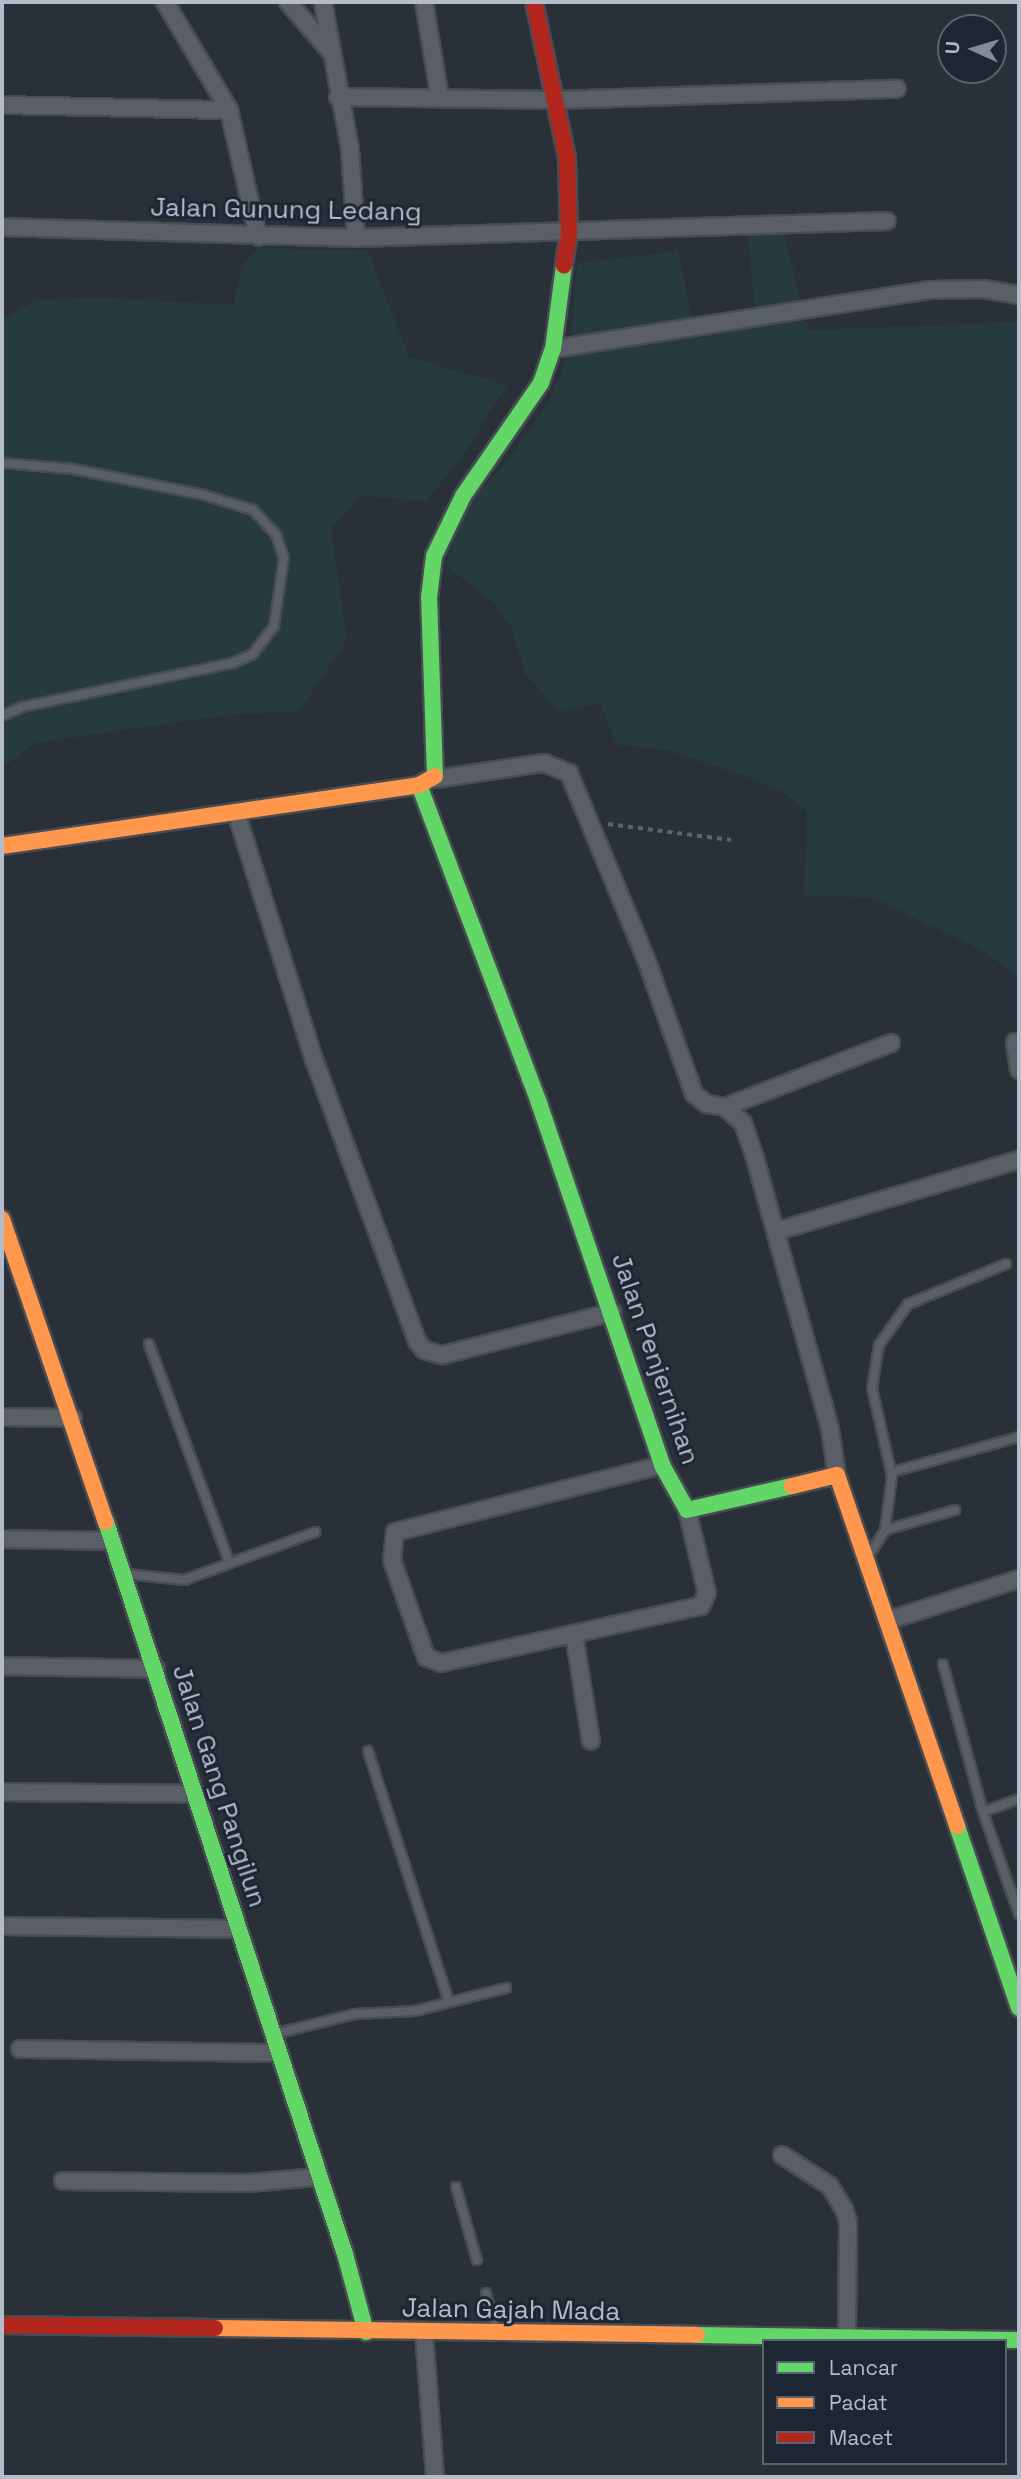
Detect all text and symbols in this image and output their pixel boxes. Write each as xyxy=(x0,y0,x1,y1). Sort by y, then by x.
north arrow xyxy=(937,14,1007,84)
text: U xyxy=(940,40,965,55)
street label: Jalan Gunung Ledang xyxy=(150,192,422,228)
street label: Jalan Penjernihan xyxy=(604,1249,706,1469)
street label: Jalan Gang Pangilun xyxy=(165,1661,273,1911)
street label: Jalan Gajah Mada xyxy=(401,2292,621,2328)
legend xyxy=(762,2339,1007,2465)
text: Lancar xyxy=(829,2354,898,2381)
text: Padat xyxy=(829,2389,888,2416)
text: Macet xyxy=(829,2424,893,2451)

